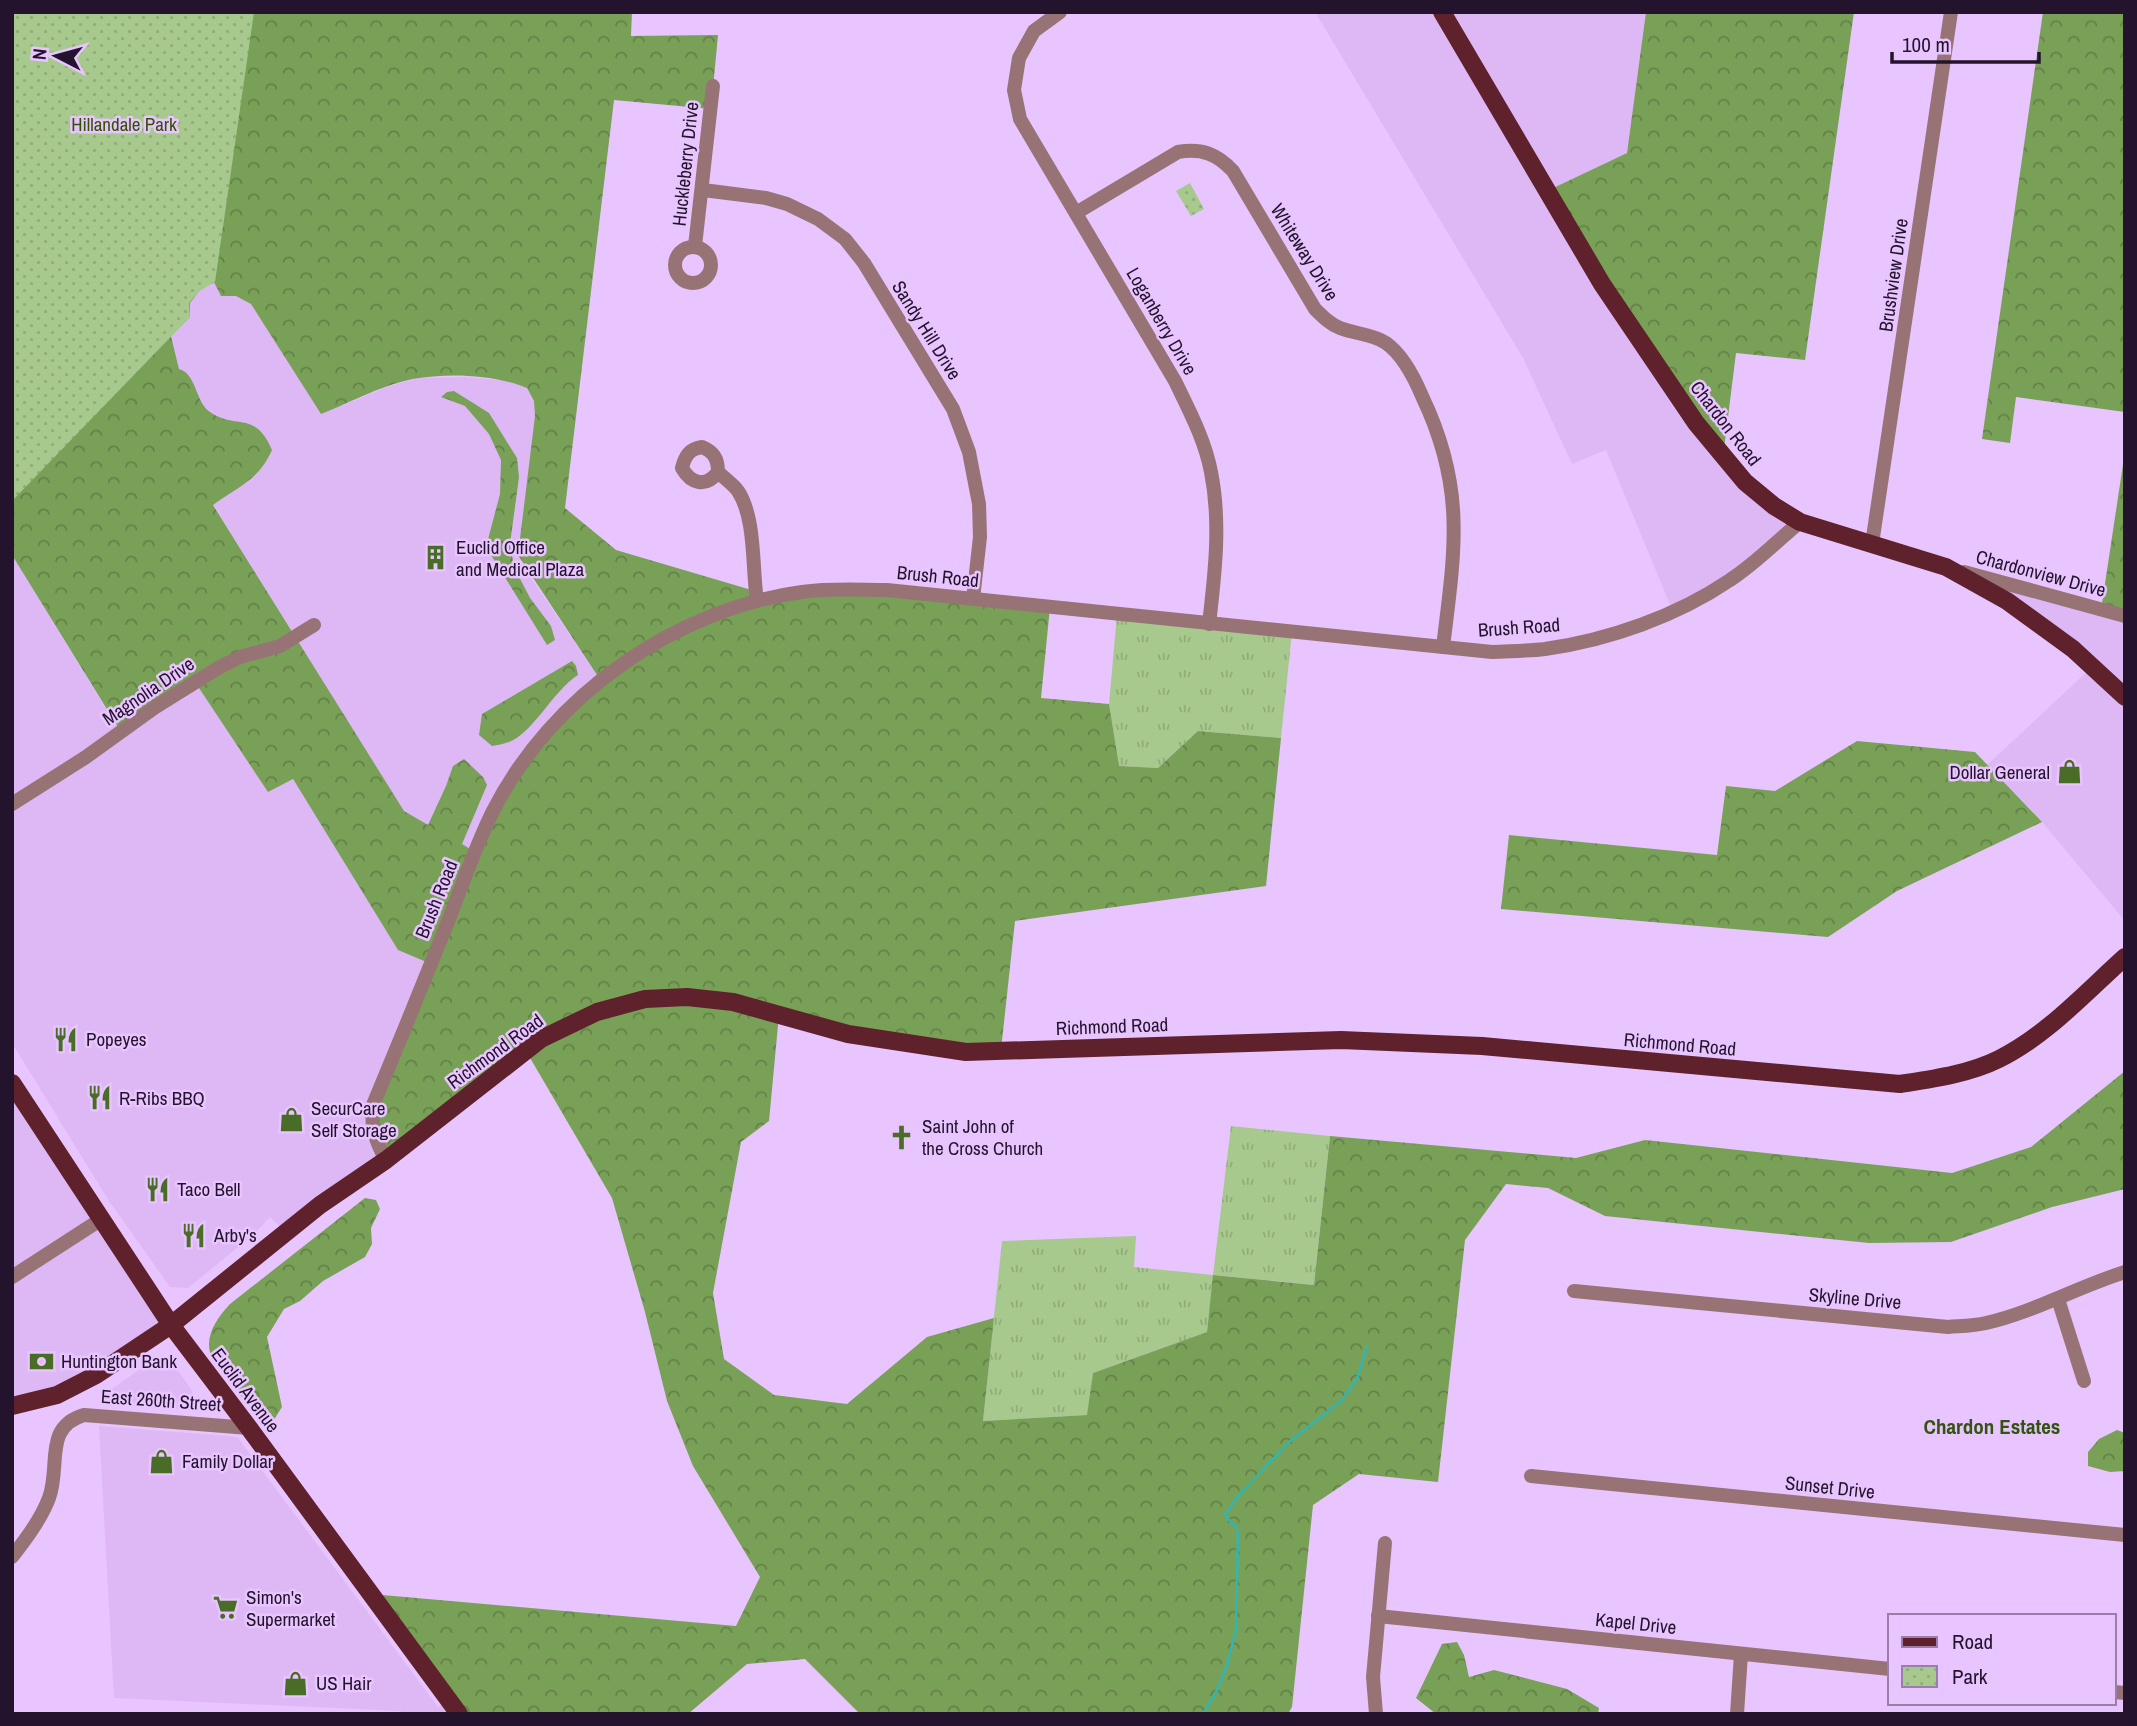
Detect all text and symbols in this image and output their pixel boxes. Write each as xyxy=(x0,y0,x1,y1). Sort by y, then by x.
north arrow xyxy=(21,21,91,91)
scale bar xyxy=(1892,21,2039,65)
text: 100 m xyxy=(1902,30,1950,59)
text: N xyxy=(26,47,53,61)
street label: Huckleberry Drive xyxy=(666,101,704,227)
park label: Hillandale Park xyxy=(71,111,177,137)
street label: Whiteway Drive xyxy=(1265,198,1345,306)
street label: Brushview Drive xyxy=(1872,217,1914,333)
street label: Loganberry Drive xyxy=(1121,262,1203,380)
street label: Sandy Hill Drive xyxy=(886,275,968,385)
street label: Chardon Road xyxy=(1685,375,1767,471)
place label: Euclid Office and Medical Plaza xyxy=(456,534,585,582)
street label: Chardonview Drive xyxy=(1973,543,2109,603)
building icon: Euclid Office and Medical Plaza xyxy=(422,544,450,572)
street label: Brush Road xyxy=(896,559,980,593)
street label: Brush Road xyxy=(1477,611,1561,643)
street label: Magnolia Drive xyxy=(97,651,199,731)
shop icon: Dollar General xyxy=(2056,758,2084,786)
place label: Dollar General xyxy=(1950,759,2050,785)
street label: Brush Road xyxy=(409,856,463,942)
street label: Richmond Road xyxy=(442,1007,548,1095)
street label: Richmond Road xyxy=(1055,1011,1169,1041)
restaurant icon: Popeyes xyxy=(52,1025,80,1053)
place label: Popeyes xyxy=(86,1026,147,1052)
street label: Richmond Road xyxy=(1623,1026,1737,1062)
restaurant icon: R-Ribs BBQ xyxy=(85,1084,113,1112)
place label: R-Ribs BBQ xyxy=(119,1085,205,1111)
place label: SecurCare Self Storage xyxy=(311,1095,397,1143)
shop icon: SecurCare Self Storage xyxy=(277,1105,305,1133)
place label: Saint John of the Cross Church xyxy=(922,1113,1043,1161)
church icon: Saint John of the Cross Church xyxy=(888,1123,916,1151)
restaurant icon: Taco Bell xyxy=(143,1175,171,1203)
place label: Taco Bell xyxy=(177,1176,241,1202)
restaurant icon: Arby's xyxy=(180,1221,208,1249)
place label: Arby's xyxy=(213,1222,257,1248)
street label: Skyline Drive xyxy=(1808,1281,1902,1315)
street label: Euclid Avenue xyxy=(206,1343,286,1437)
bank icon: Huntington Bank xyxy=(27,1347,55,1375)
place label: Huntington Bank xyxy=(61,1348,177,1374)
street label: East 260th Street xyxy=(100,1383,223,1417)
district label: Chardon Estates xyxy=(1924,1412,2060,1441)
shop icon: Family Dollar xyxy=(148,1447,176,1475)
place label: Family Dollar xyxy=(182,1448,274,1474)
street label: Sunset Drive xyxy=(1784,1469,1876,1505)
place label: Simon's Supermarket xyxy=(246,1584,336,1632)
supermarket icon: Simon's Supermarket xyxy=(212,1594,240,1622)
street label: Kapel Drive xyxy=(1594,1606,1678,1640)
legend xyxy=(1888,1614,2116,1705)
text: Road xyxy=(1952,1627,1993,1656)
text: Park xyxy=(1952,1662,1988,1691)
shop icon: US Hair xyxy=(282,1669,310,1697)
place label: US Hair xyxy=(316,1670,372,1696)

